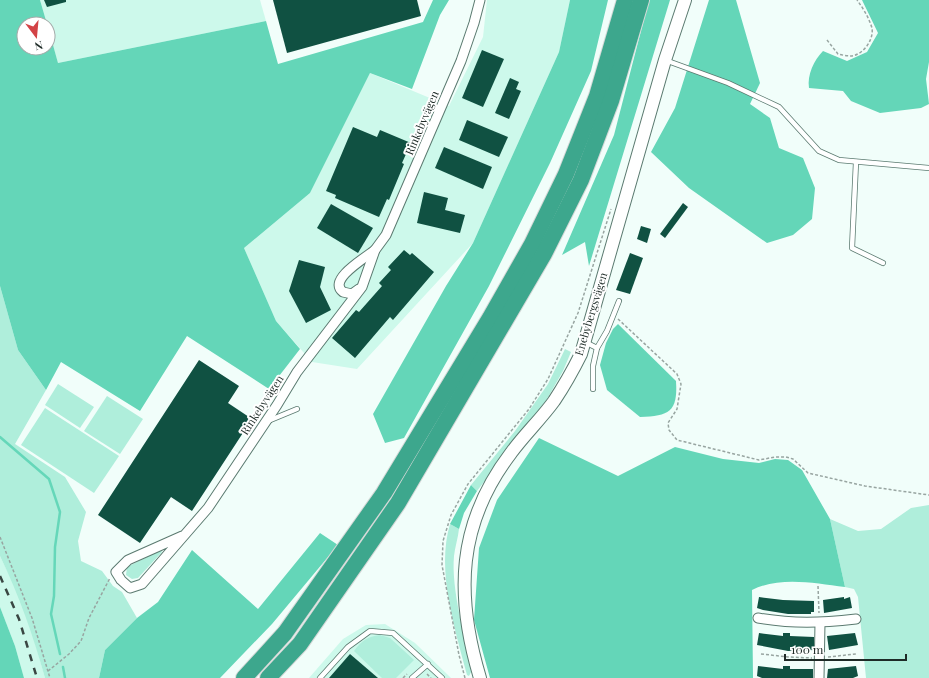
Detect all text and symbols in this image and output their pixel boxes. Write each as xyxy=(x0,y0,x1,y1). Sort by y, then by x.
north arrow xyxy=(16,16,56,56)
text: N xyxy=(33,38,45,54)
street label: Rinkebyvägen xyxy=(401,88,442,157)
street label: Enebybergsvägen xyxy=(571,270,610,357)
street label: Rinkebyvägen xyxy=(237,372,287,438)
scale bar xyxy=(785,636,906,662)
text: 100 m xyxy=(791,641,824,657)

